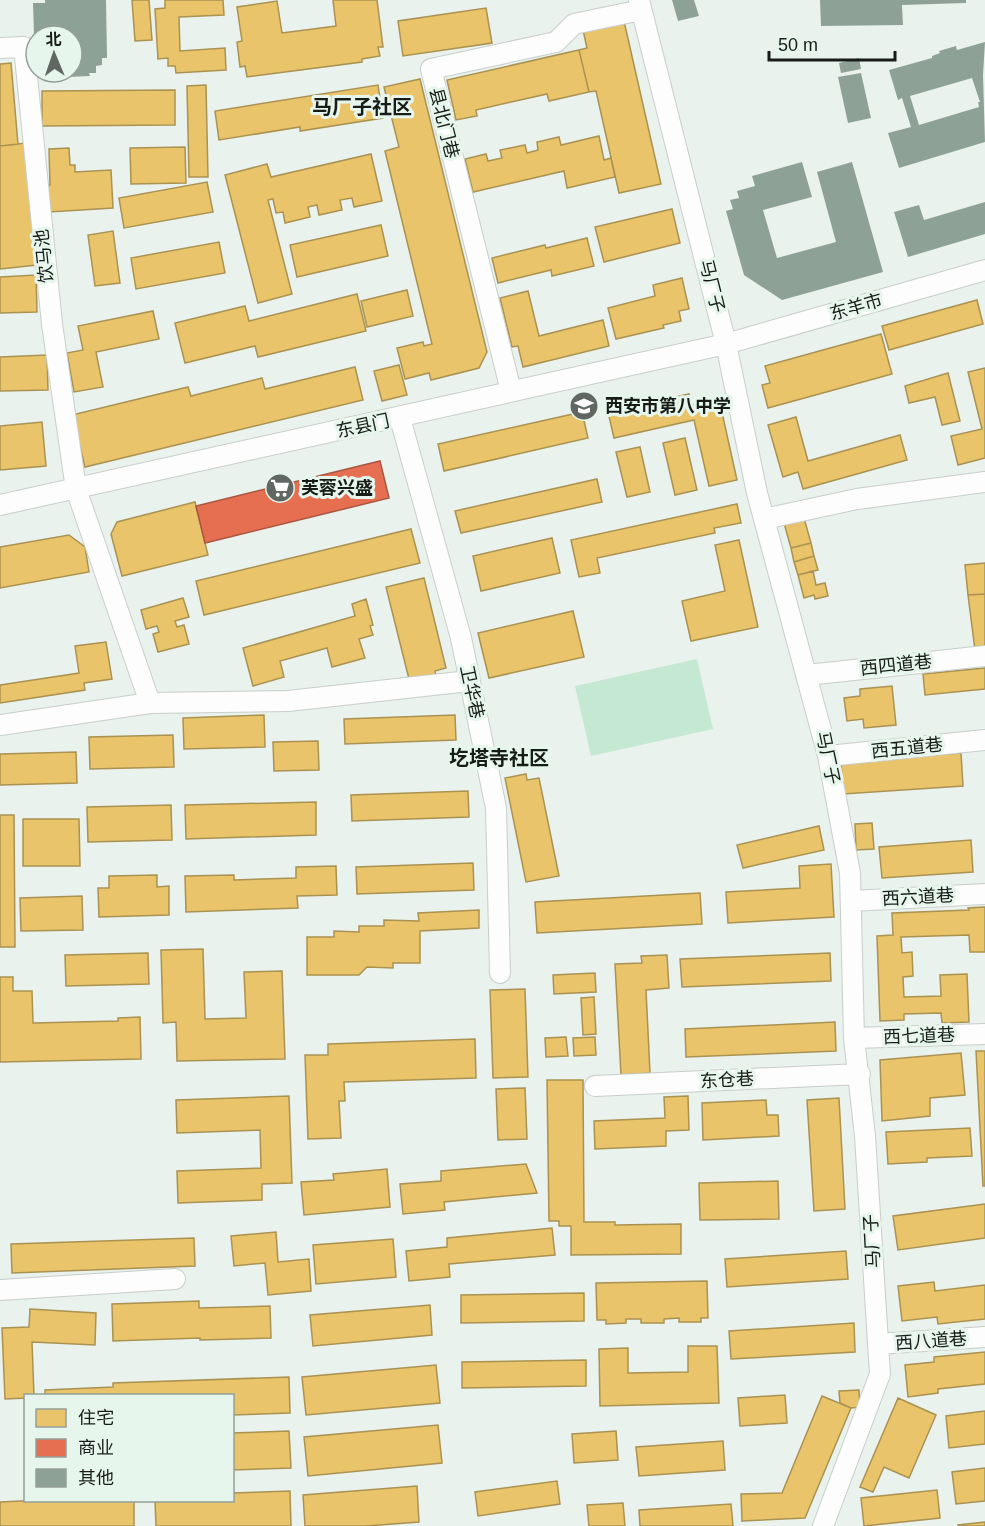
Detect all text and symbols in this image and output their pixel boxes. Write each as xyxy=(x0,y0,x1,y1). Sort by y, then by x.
north arrow xyxy=(24,24,84,84)
scale bar xyxy=(769,24,895,62)
text: 北 xyxy=(45,31,62,48)
text: 50 m xyxy=(778,35,818,55)
street label: 县北门巷 xyxy=(426,86,462,160)
district label: 马厂子社区 xyxy=(312,96,412,118)
street label: 饮马池 xyxy=(31,228,57,284)
street label: 马厂子 xyxy=(696,257,728,315)
street label: 东羊市 xyxy=(827,290,885,324)
school or university icon: 西安市第八中学 xyxy=(568,390,600,422)
place label: 西安市第八中学 xyxy=(605,396,731,416)
street label: 东县门 xyxy=(335,411,391,441)
supermarket icon: 芙蓉兴盛 xyxy=(264,472,296,504)
place label: 芙蓉兴盛 xyxy=(301,478,373,498)
street label: 西四道巷 xyxy=(859,651,933,679)
street label: 卫华巷 xyxy=(457,664,487,720)
street label: 马厂子 xyxy=(813,730,843,786)
street label: 西五道巷 xyxy=(870,734,944,762)
district label: 圪塔寺社区 xyxy=(449,747,549,769)
street label: 西六道巷 xyxy=(882,885,954,909)
street label: 西七道巷 xyxy=(883,1025,955,1047)
street label: 东仓巷 xyxy=(700,1069,754,1091)
street label: 马厂子 xyxy=(861,1214,883,1268)
street label: 西八道巷 xyxy=(894,1329,968,1353)
legend xyxy=(24,1394,234,1502)
text: 住宅 xyxy=(78,1408,114,1428)
text: 商业 xyxy=(78,1438,114,1458)
text: 其他 xyxy=(78,1468,114,1488)

